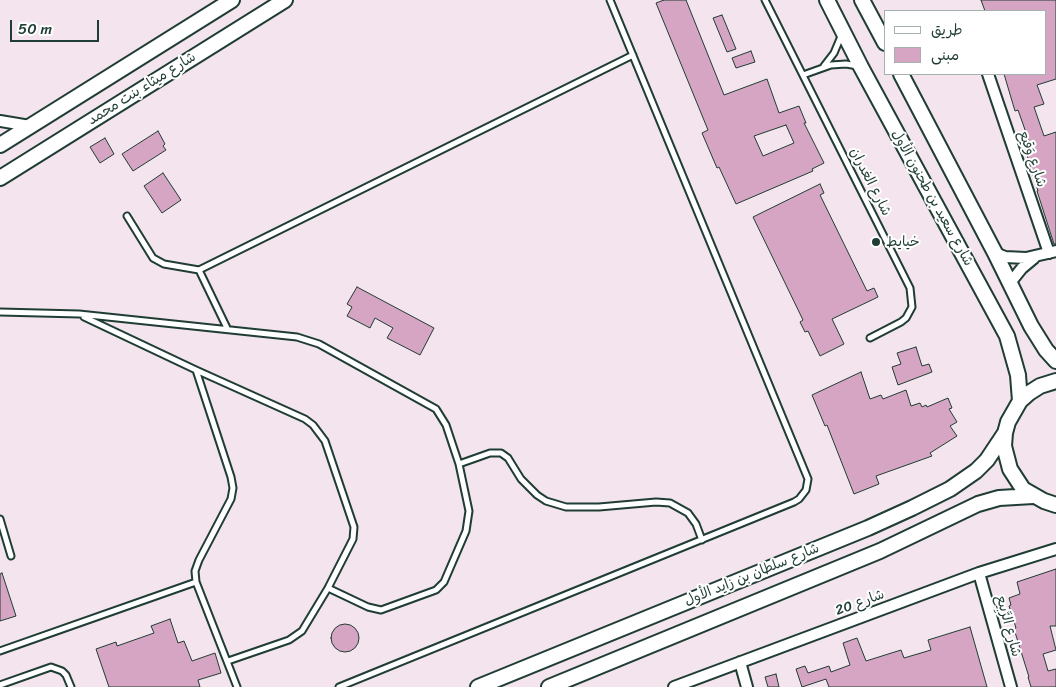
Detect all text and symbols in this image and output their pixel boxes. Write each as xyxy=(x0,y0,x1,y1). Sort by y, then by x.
scale bar xyxy=(12,10,101,42)
legend xyxy=(884,10,1046,75)
text: 50 m xyxy=(18,16,52,42)
text: طريق xyxy=(931,17,963,43)
text: مبنى xyxy=(931,42,959,68)
street label: شارع ميثاء بنت محمد xyxy=(85,49,199,129)
street label: شارع سعيد بن طحنون الأول xyxy=(888,127,976,269)
street label: شارع وَقيع xyxy=(1014,128,1050,190)
street label: شارع الغدران xyxy=(846,145,894,219)
place label: خيايط xyxy=(886,234,920,250)
marker: خيايط xyxy=(870,236,882,248)
street label: شارع سلطان بن زايد الأول xyxy=(682,540,822,610)
street label: شارع 20 xyxy=(833,586,887,620)
street label: شارع الرَّبِيع xyxy=(992,593,1024,659)

